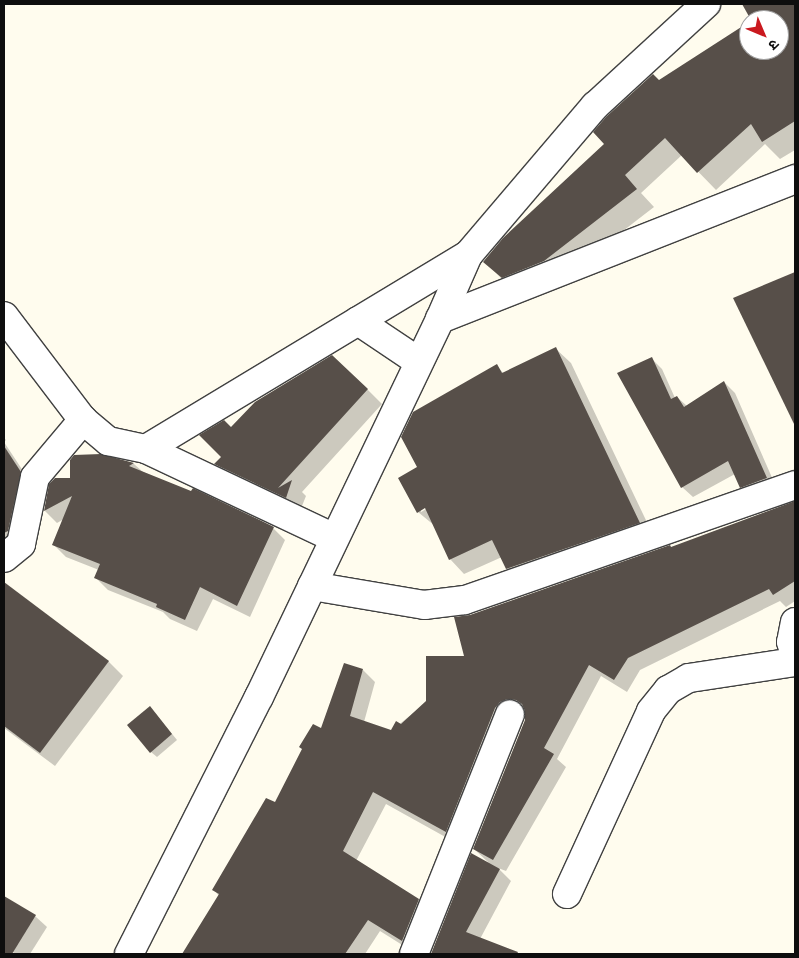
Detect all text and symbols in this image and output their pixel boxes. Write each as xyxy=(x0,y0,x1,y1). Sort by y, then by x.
north arrow xyxy=(739,10,789,60)
text: उ xyxy=(765,36,782,53)

